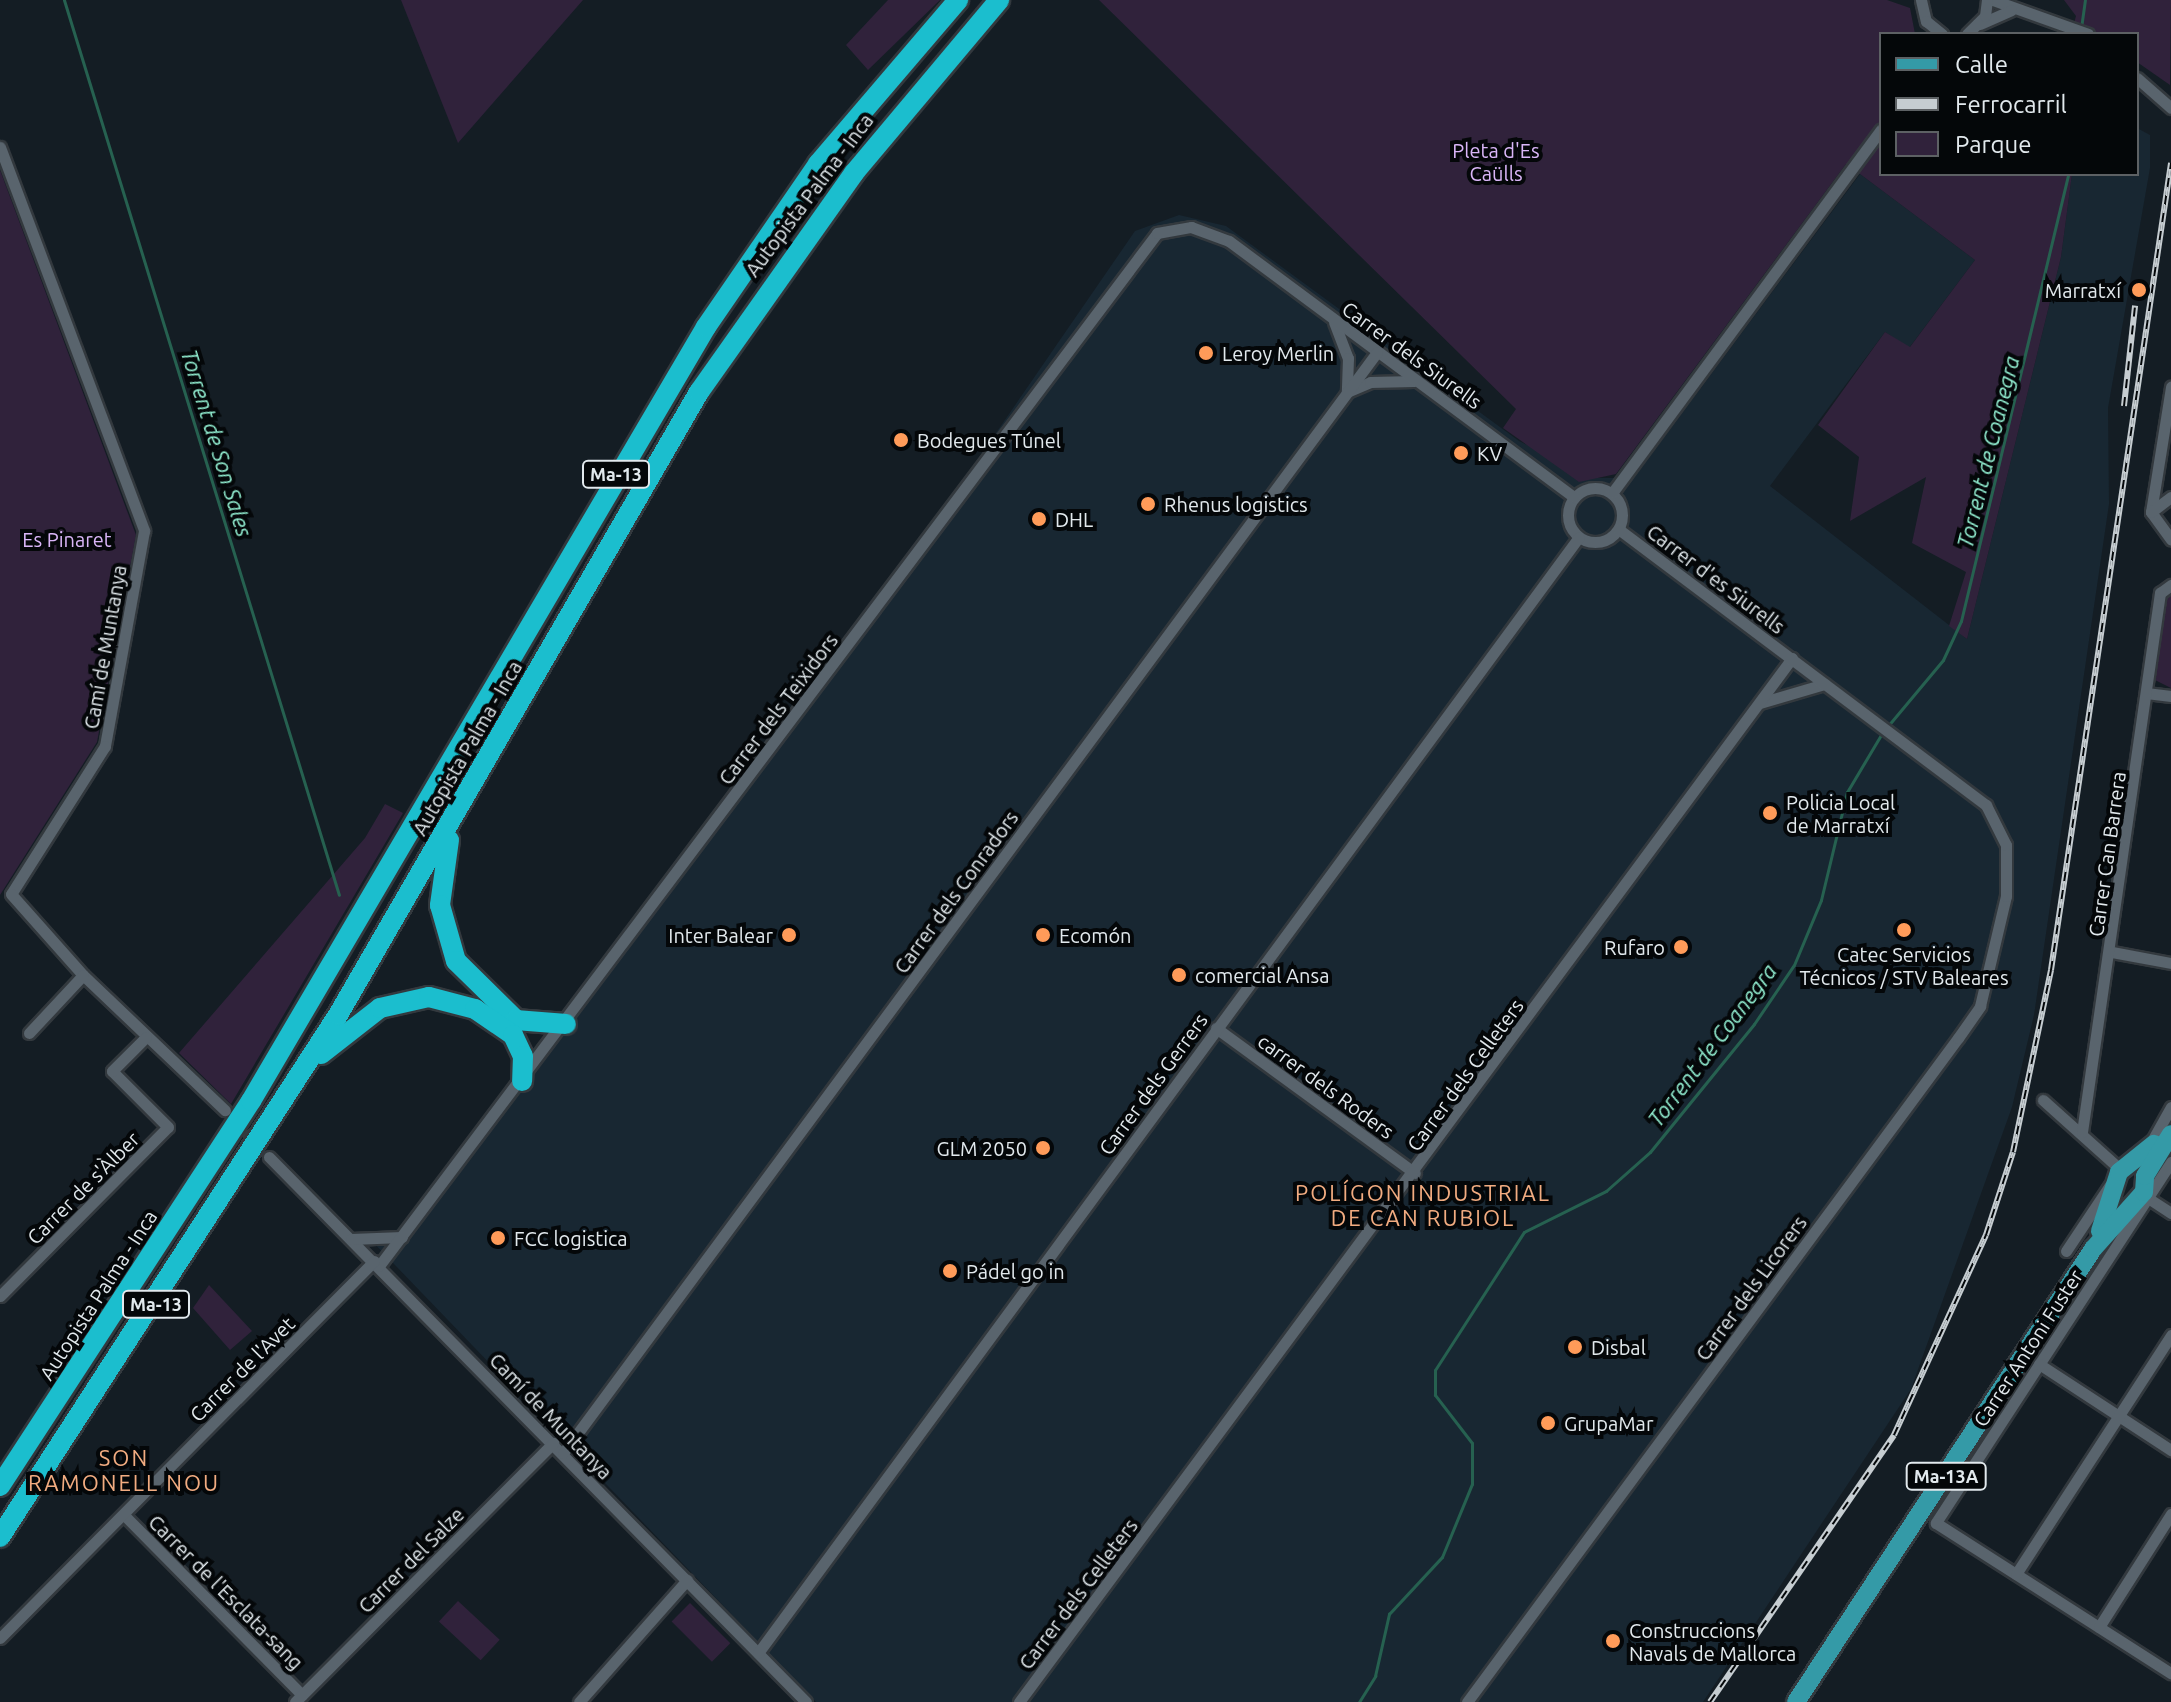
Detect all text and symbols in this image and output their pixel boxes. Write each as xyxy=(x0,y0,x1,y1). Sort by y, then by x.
legend xyxy=(1879,32,2139,176)
text: Calle xyxy=(1955,51,2008,78)
text: Ferrocarril xyxy=(1955,91,2067,118)
street label: Autopista Palma - Inca xyxy=(740,109,878,281)
text: Parque xyxy=(1955,131,2032,158)
park label: Pleta d'Es Caülls xyxy=(1452,138,1540,185)
place label: Marratxí xyxy=(2045,278,2121,302)
marker: Marratxí xyxy=(2128,279,2150,301)
street label: Carrer dels Siurells xyxy=(1338,296,1486,414)
place label: Leroy Merlin xyxy=(1222,341,1334,365)
marker: Leroy Merlin xyxy=(1197,344,1215,362)
water label: Torrent de Son Sales xyxy=(176,346,258,540)
water label: Torrent de Coanegra xyxy=(1951,353,2025,551)
place label: Bodegues Túnel xyxy=(917,428,1061,452)
marker: Bodegues Túnel xyxy=(892,431,910,449)
place label: KV xyxy=(1477,441,1502,465)
marker: KV xyxy=(1452,444,1470,462)
road number: Ma-13 xyxy=(582,460,650,488)
place label: Rhenus logistics xyxy=(1164,492,1308,516)
marker: Rhenus logistics xyxy=(1139,495,1157,513)
place label: DHL xyxy=(1055,507,1093,531)
marker: DHL xyxy=(1030,510,1048,528)
street label: Carrer d'es Siurells xyxy=(1642,519,1790,639)
park label: Es Pinaret xyxy=(22,527,112,551)
street label: Camí de Muntanya xyxy=(79,563,131,731)
street label: Carrer dels Teixidors xyxy=(713,629,843,789)
street label: Autopista Palma - Inca xyxy=(407,656,527,840)
street label: Carrer Can Barrera xyxy=(2084,770,2130,938)
place label: Policia Local de Marratxí xyxy=(1786,790,1895,837)
marker: Policia Local de Marratxí xyxy=(1761,804,1779,822)
street label: Carrer dels Conradors xyxy=(889,806,1023,978)
marker: Catec Servicios Técnicos / STV Baleares xyxy=(1895,921,1913,939)
place label: Inter Balear xyxy=(668,923,773,947)
place label: Ecomón xyxy=(1059,923,1132,947)
marker: Inter Balear xyxy=(780,926,798,944)
marker: Ecomón xyxy=(1034,926,1052,944)
place label: Rufaro xyxy=(1604,935,1665,959)
marker: Rufaro xyxy=(1672,938,1690,956)
place label: Catec Servicios Técnicos / STV Baleares xyxy=(1799,942,2009,989)
water label: Torrent de Coanegra xyxy=(1642,958,1782,1132)
place label: comercial Ansa xyxy=(1195,963,1329,987)
marker: comercial Ansa xyxy=(1170,966,1188,984)
street label: Carrer dels Celleters xyxy=(1402,994,1528,1156)
street label: Carrer dels Gerrers xyxy=(1094,1009,1212,1159)
street label: carrer dels Roders xyxy=(1253,1029,1399,1143)
street label: Carrer de s'Àlber xyxy=(22,1127,144,1249)
place label: GLM 2050 xyxy=(936,1136,1027,1160)
marker: GLM 2050 xyxy=(1034,1139,1052,1157)
district label: POLÍGON INDUSTRIAL DE CAN RUBIOL xyxy=(1295,1179,1551,1230)
street label: Autopista Palma - Inca xyxy=(34,1206,162,1384)
street label: Carrer dels Licorers xyxy=(1690,1211,1812,1365)
place label: FCC logistica xyxy=(514,1226,628,1250)
marker: FCC logistica xyxy=(489,1229,507,1247)
place label: Pádel go in xyxy=(966,1259,1065,1283)
marker: Pádel go in xyxy=(941,1262,959,1280)
street label: Carrer Antoni Fuster xyxy=(1968,1265,2088,1431)
road number: Ma-13 xyxy=(122,1290,190,1318)
street label: Carrer de l'Avet xyxy=(185,1312,299,1426)
place label: Disbal xyxy=(1591,1335,1646,1359)
marker: Disbal xyxy=(1566,1338,1584,1356)
street label: Camí de Muntanya xyxy=(485,1348,617,1484)
place label: GrupaMar xyxy=(1564,1411,1653,1435)
marker: GrupaMar xyxy=(1539,1414,1557,1432)
district label: SON RAMONELL NOU xyxy=(28,1444,220,1496)
road number: Ma-13A xyxy=(1904,1462,1988,1490)
street label: Carrer del Salze xyxy=(353,1502,469,1618)
street label: Carrer de l'Esclata-sang xyxy=(144,1510,308,1674)
street label: Carrer dels Celleters xyxy=(1014,1514,1142,1674)
place label: Construccions Navals de Mallorca xyxy=(1629,1618,1796,1665)
marker: Construccions Navals de Mallorca xyxy=(1604,1632,1622,1650)

